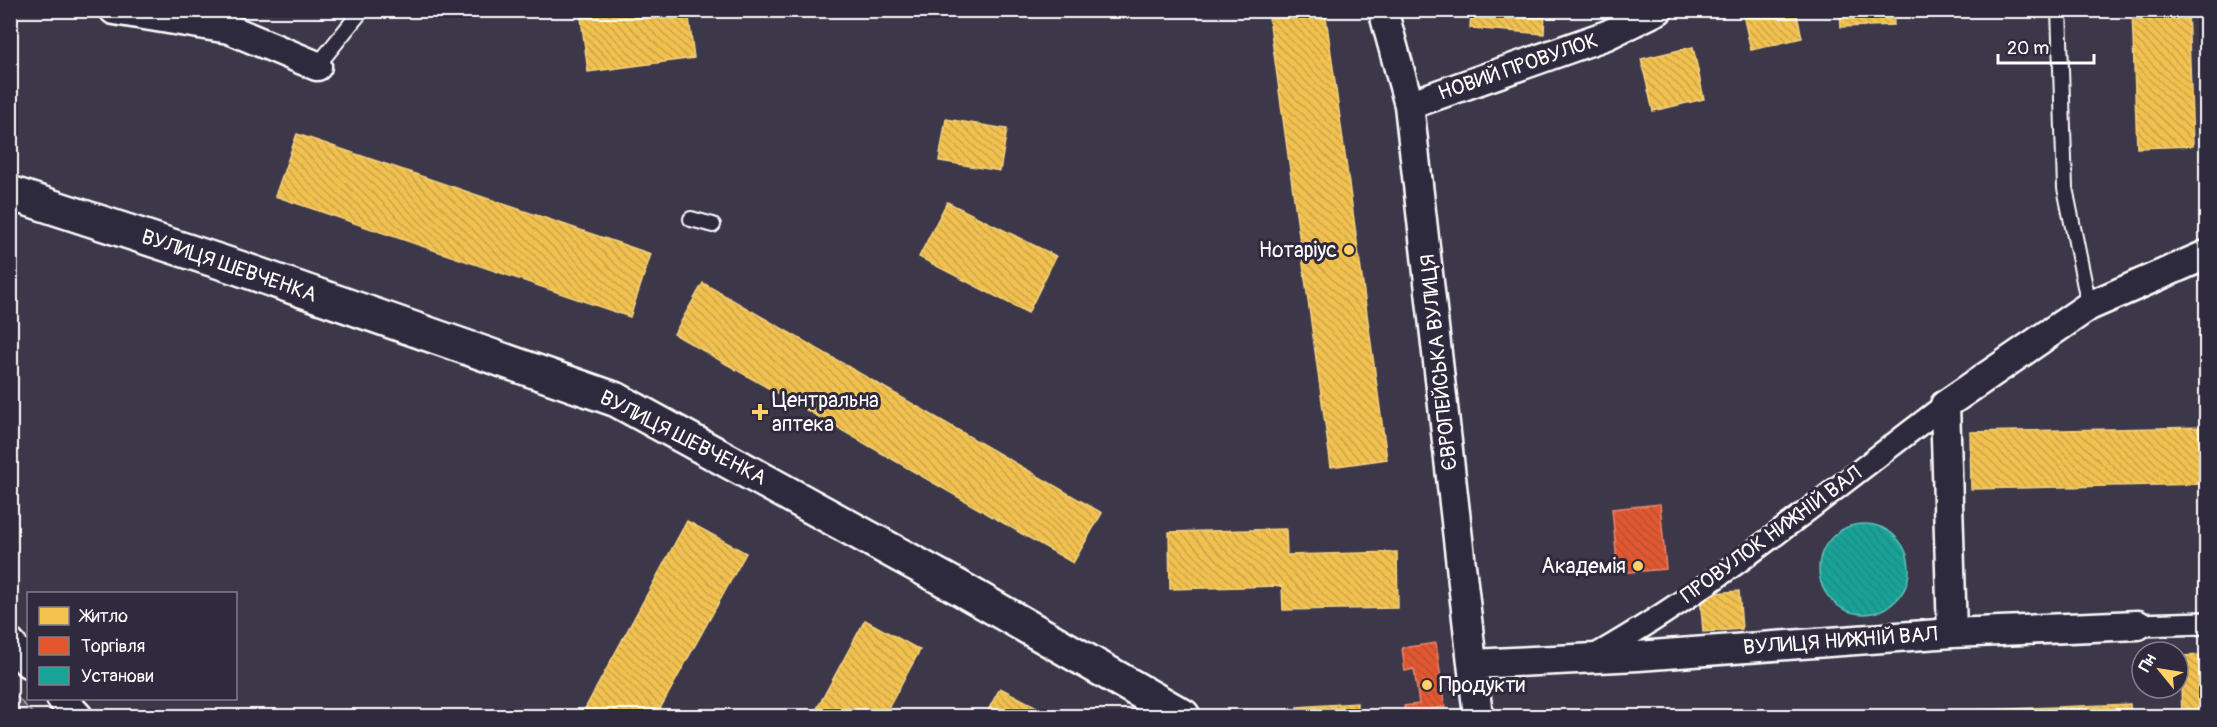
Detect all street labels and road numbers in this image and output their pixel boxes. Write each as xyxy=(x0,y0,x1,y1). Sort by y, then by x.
street label: НОВИЙ ПРОВУЛОК xyxy=(1435,27,1601,107)
street label: ВУЛИЦЯ ШЕВЧЕНКА xyxy=(138,223,320,309)
street label: ЄВРОПЕЙСЬКА ВУЛИЦЯ xyxy=(1414,253,1464,471)
street label: ВУЛИЦЯ ШЕВЧЕНКА xyxy=(595,384,771,492)
street label: ПРОВУЛОК НИЖНІЙ ВАЛ xyxy=(1676,460,1867,610)
street label: ВУЛИЦЯ НИЖНІЙ ВАЛ xyxy=(1742,621,1938,661)

